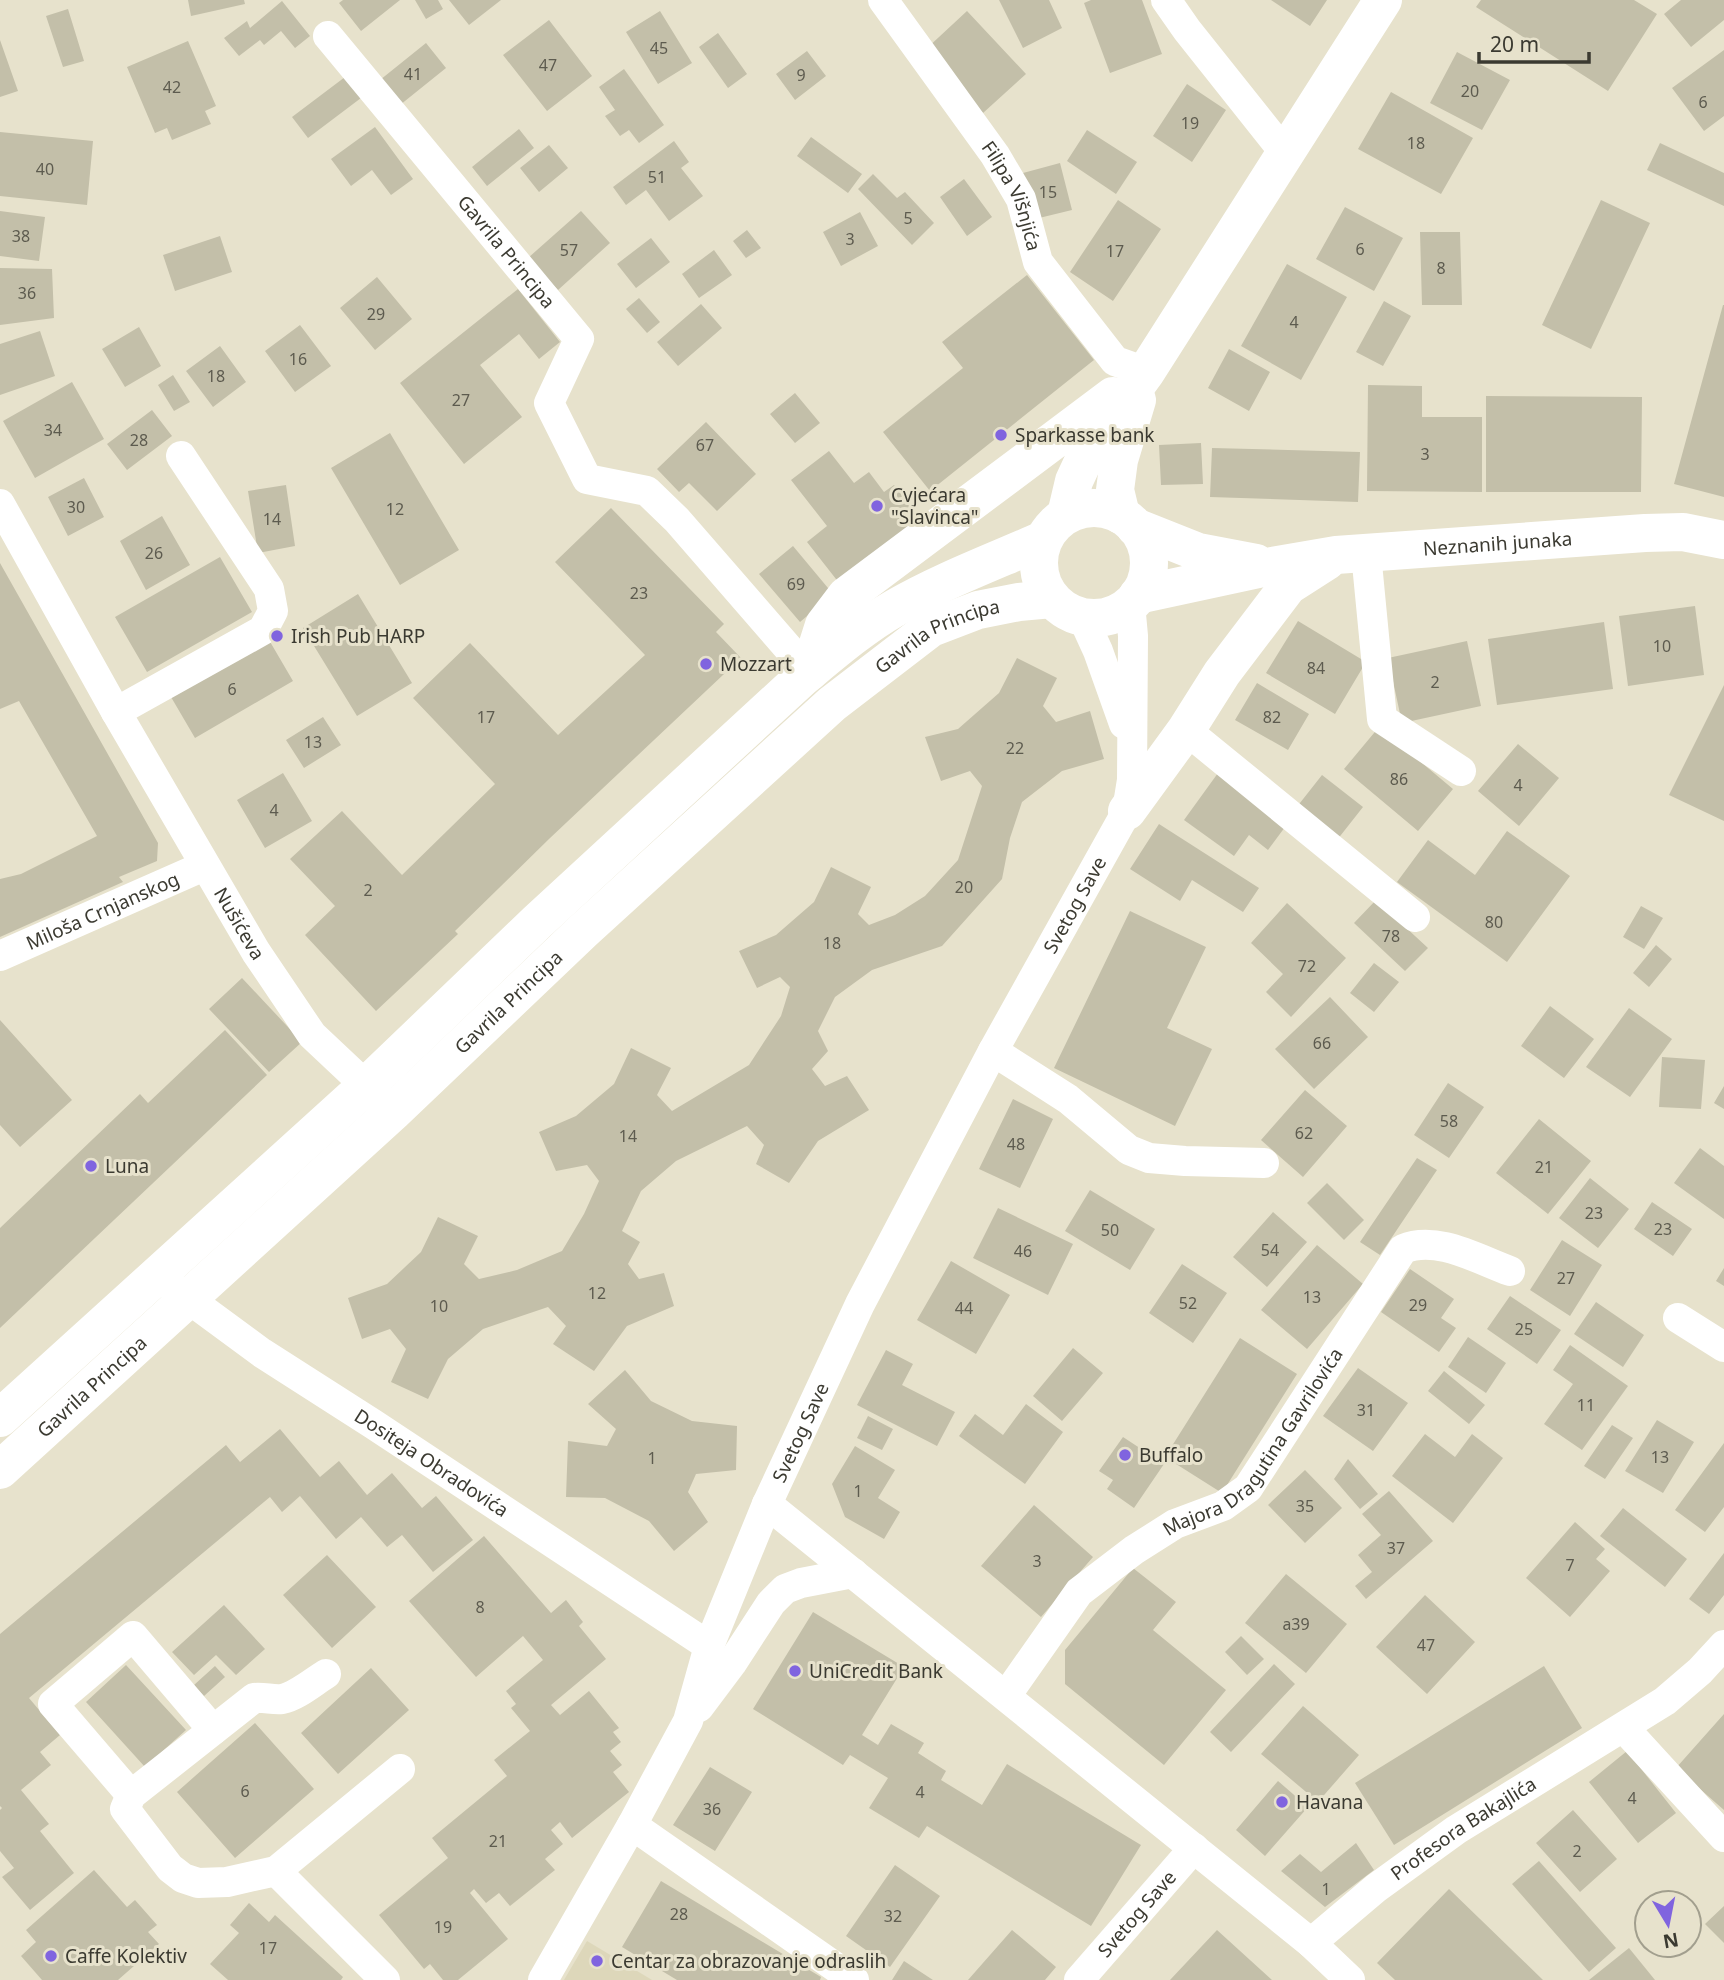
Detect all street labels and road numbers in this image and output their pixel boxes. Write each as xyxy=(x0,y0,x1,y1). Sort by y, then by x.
street label: Filipa Višnjića xyxy=(976,136,1047,254)
street label: Gavrila Principa xyxy=(452,189,561,314)
street label: Neznanih junaka xyxy=(1422,525,1573,562)
street label: Gavrila Principa xyxy=(869,593,1002,680)
street label: Svetog Save xyxy=(1037,852,1112,958)
street label: Miloša Crnjanskog xyxy=(22,866,183,956)
street label: Nušićeva xyxy=(208,882,271,965)
street label: Gavrila Principa xyxy=(449,944,568,1060)
street label: Gavrila Principa xyxy=(31,1330,152,1443)
street label: Majora Dragutina Gavrilovića xyxy=(1157,1343,1349,1542)
street label: Svetog Save xyxy=(766,1378,835,1487)
street label: Dositeja Obradovića xyxy=(350,1403,514,1523)
street label: Profesora Bakajlića xyxy=(1385,1771,1541,1886)
street label: Svetog Save xyxy=(1092,1865,1182,1963)

